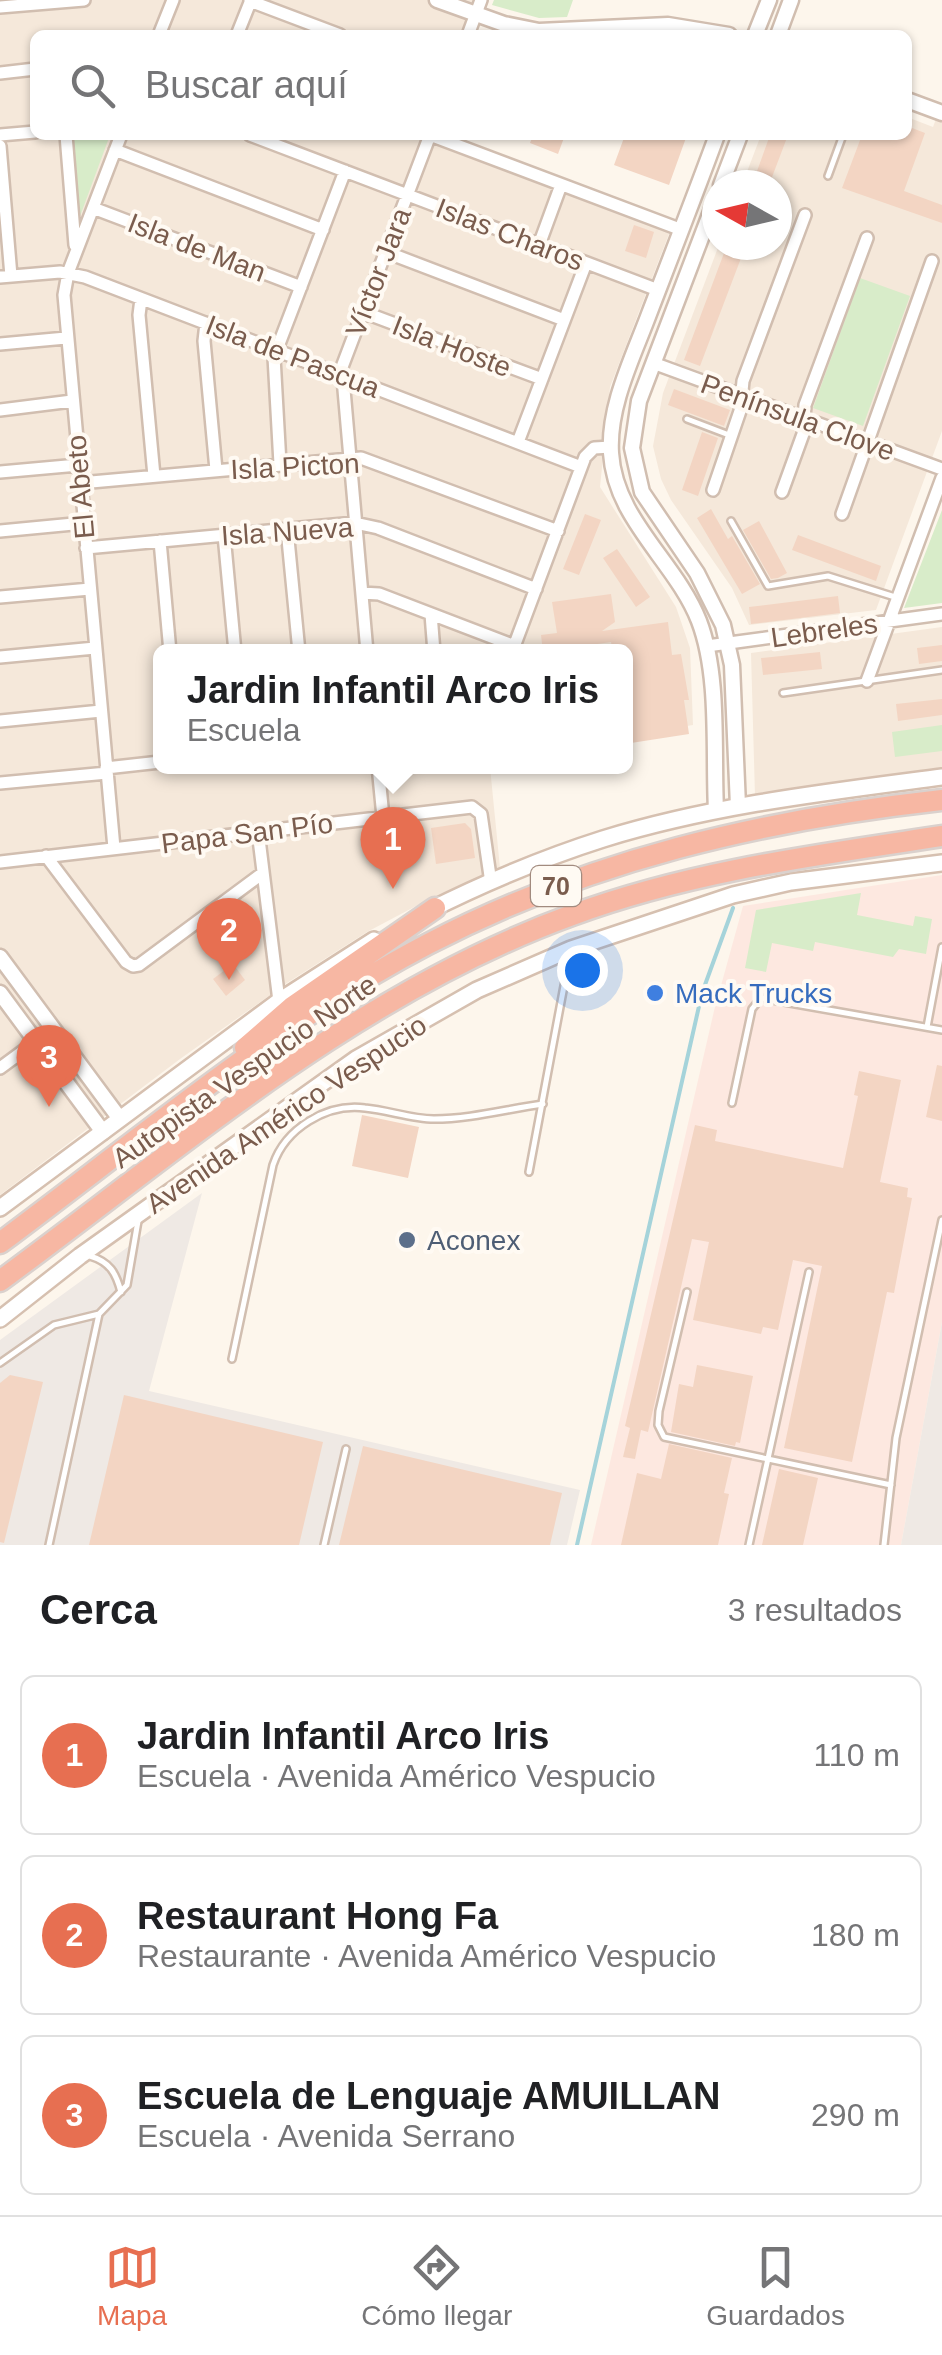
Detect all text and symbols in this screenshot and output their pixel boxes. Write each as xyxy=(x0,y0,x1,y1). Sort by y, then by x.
search box xyxy=(30,30,912,140)
icon: search xyxy=(65,58,120,113)
text: Buscar aquí xyxy=(145,64,348,106)
north arrow xyxy=(702,170,792,260)
street label: Islas Charos xyxy=(432,192,588,277)
street label: Víctor Jara xyxy=(340,203,417,341)
street label: Isla de Man xyxy=(124,207,270,288)
street label: Isla de Pascua xyxy=(202,309,385,404)
street label: Isla Hoste xyxy=(388,310,515,383)
street label: Península Clove xyxy=(697,368,899,467)
street label: El Abeto xyxy=(61,434,100,540)
street label: Isla Picton xyxy=(230,448,360,485)
street label: Isla Nueva xyxy=(220,511,355,552)
street label: Lebreles xyxy=(769,608,879,653)
popup xyxy=(153,644,633,774)
text: Jardin Infantil Arco Iris xyxy=(187,669,599,711)
text: Escuela xyxy=(187,712,301,748)
pin: 1 xyxy=(360,806,426,889)
street label: Papa San Pío xyxy=(159,808,335,859)
road number: 70 xyxy=(531,866,581,906)
pin: 2 xyxy=(196,898,262,980)
your location xyxy=(557,945,608,996)
street label: Autopista Vespucio Norte xyxy=(107,969,382,1174)
place label: Mack Trucks xyxy=(675,978,832,1009)
marker: Mack Trucks xyxy=(644,982,666,1004)
street label: Avenida Américo Vespucio xyxy=(140,1009,432,1220)
pin: 3 xyxy=(17,1024,82,1107)
place label: Aconex xyxy=(427,1225,520,1256)
marker: Aconex xyxy=(396,1229,418,1251)
text: Cerca xyxy=(40,1586,157,1633)
text: 3 resultados xyxy=(728,1592,902,1628)
text: Jardin Infantil Arco Iris xyxy=(137,1715,549,1757)
text: 1 xyxy=(66,1737,83,1773)
text: 110 m xyxy=(813,1737,900,1773)
text: Escuela · Avenida Américo Vespucio xyxy=(137,1758,656,1794)
text: Restaurant Hong Fa xyxy=(137,1895,498,1937)
text: 2 xyxy=(66,1917,83,1953)
text: 180 m xyxy=(811,1917,900,1953)
text: Restaurante · Avenida Américo Vespucio xyxy=(137,1938,716,1974)
text: Escuela de Lenguaje AMUILLAN xyxy=(137,2075,720,2117)
text: 3 xyxy=(66,2097,83,2133)
text: 290 m xyxy=(811,2097,900,2133)
text: Escuela · Avenida Serrano xyxy=(137,2118,515,2154)
tab: Mapa xyxy=(97,2240,167,2332)
tab: Cómo llegar xyxy=(361,2240,512,2332)
tab: Guardados xyxy=(706,2240,845,2332)

